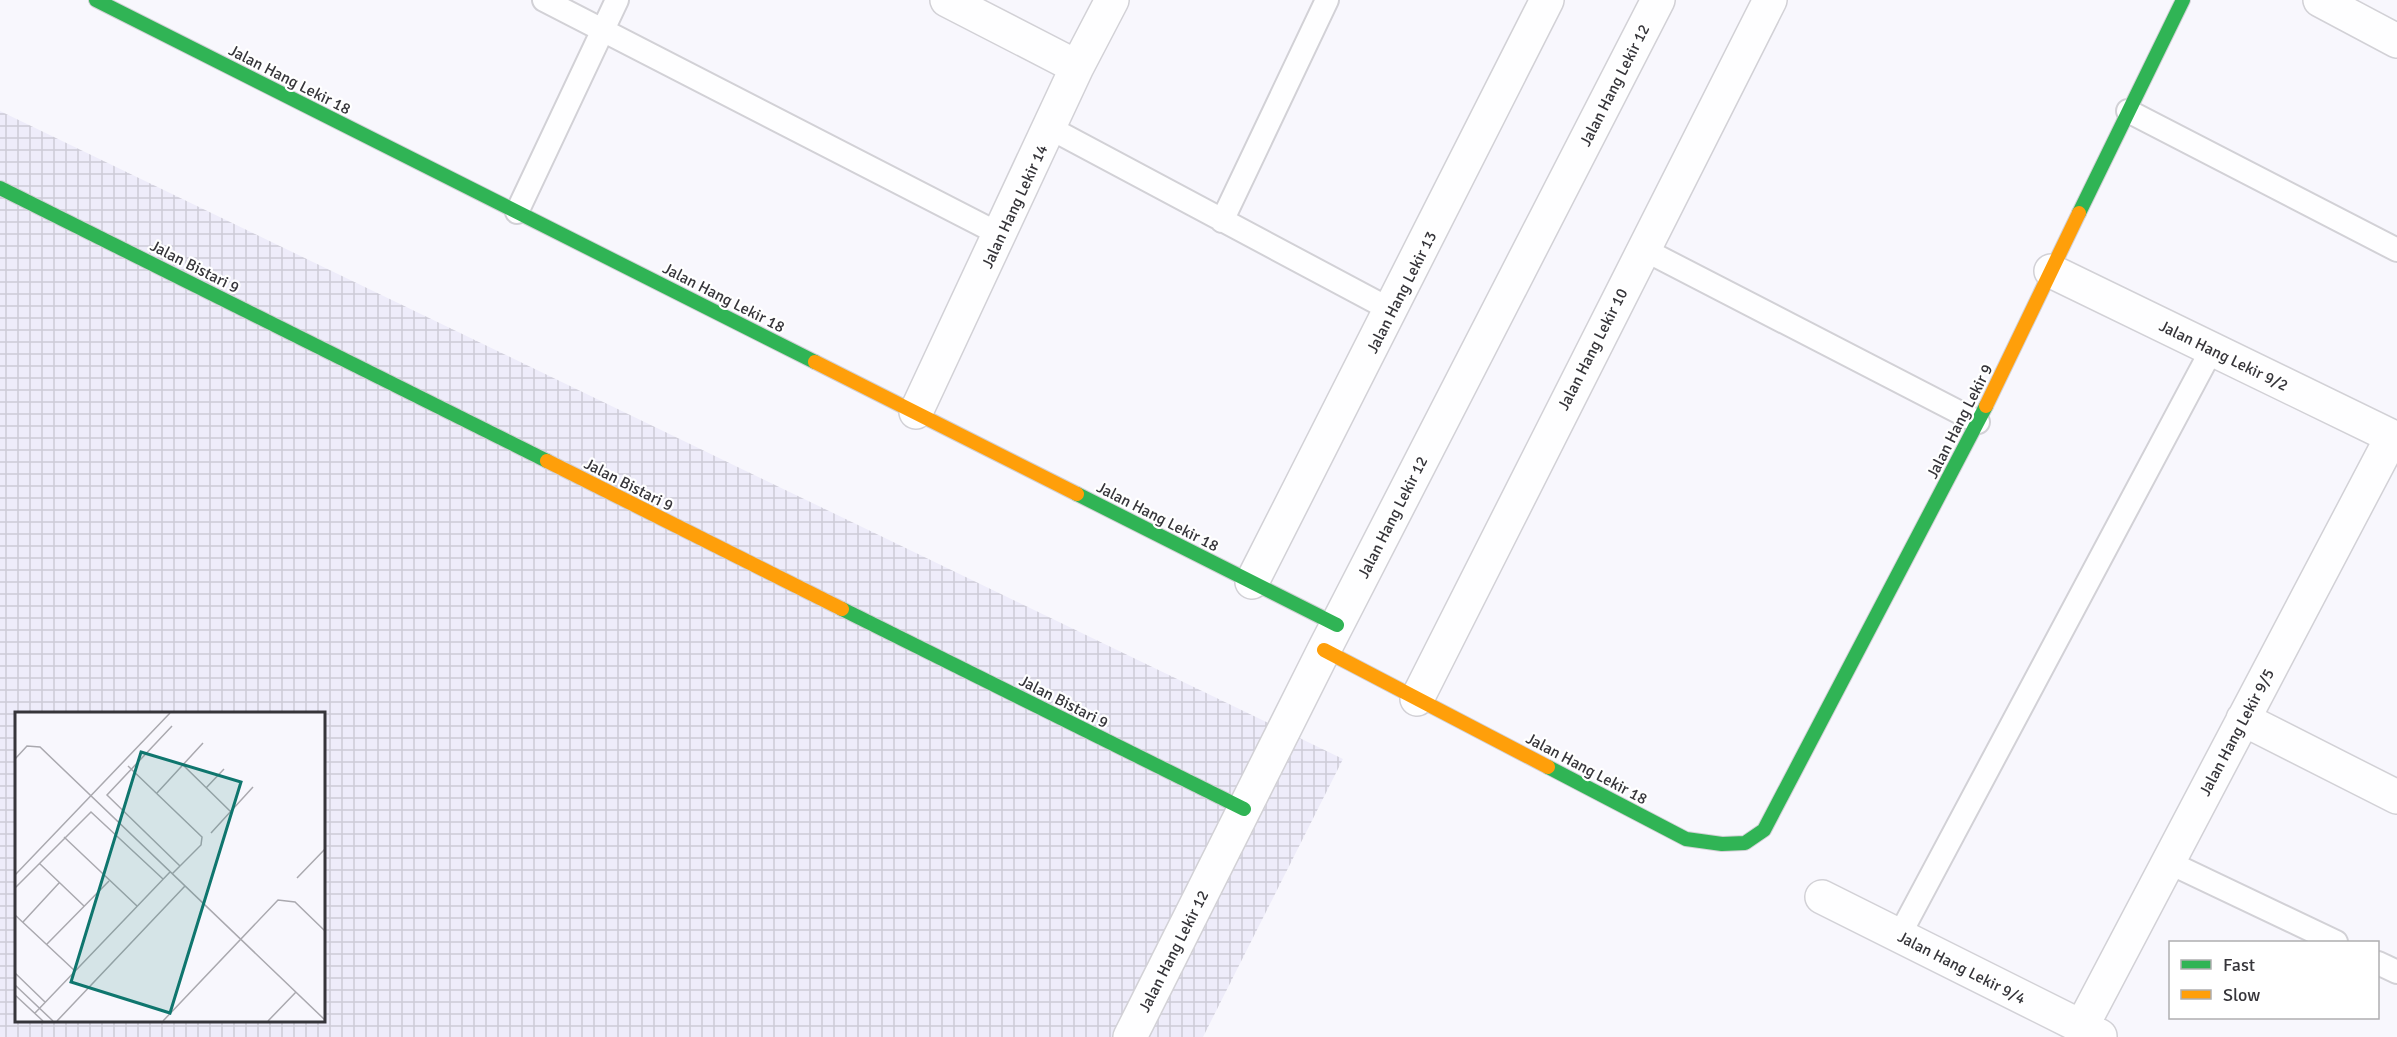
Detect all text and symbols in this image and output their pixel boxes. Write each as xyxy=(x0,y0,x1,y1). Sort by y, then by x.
street label: Jalan Hang Lekir 12 xyxy=(1575,21,1654,150)
street label: Jalan Hang Lekir 18 xyxy=(225,40,354,119)
street label: Jalan Hang Lekir 14 xyxy=(977,141,1053,272)
street label: Jalan Hang Lekir 13 xyxy=(1362,228,1441,357)
street label: Jalan Bistari 9 xyxy=(147,236,242,298)
street label: Jalan Hang Lekir 18 xyxy=(659,258,788,337)
street label: Jalan Hang Lekir 10 xyxy=(1553,285,1632,414)
street label: Jalan Hang Lekir 9/2 xyxy=(2156,316,2291,396)
street label: Jalan Hang Lekir 9 xyxy=(1922,361,1997,482)
street label: Jalan Hang Lekir 12 xyxy=(1353,453,1432,582)
street label: Jalan Bistari 9 xyxy=(581,454,676,516)
street label: Jalan Hang Lekir 18 xyxy=(1093,477,1222,556)
street label: Jalan Hang Lekir 9/5 xyxy=(2195,665,2279,800)
street label: Jalan Bistari 9 xyxy=(1016,671,1111,733)
inset map xyxy=(15,712,326,1022)
street label: Jalan Hang Lekir 18 xyxy=(1522,728,1651,809)
street label: Jalan Hang Lekir 12 xyxy=(1134,887,1213,1016)
street label: Jalan Hang Lekir 9/4 xyxy=(1894,927,2029,1009)
legend xyxy=(2169,941,2379,1019)
text: Fast xyxy=(2223,954,2255,976)
text: Slow xyxy=(2223,984,2260,1006)

